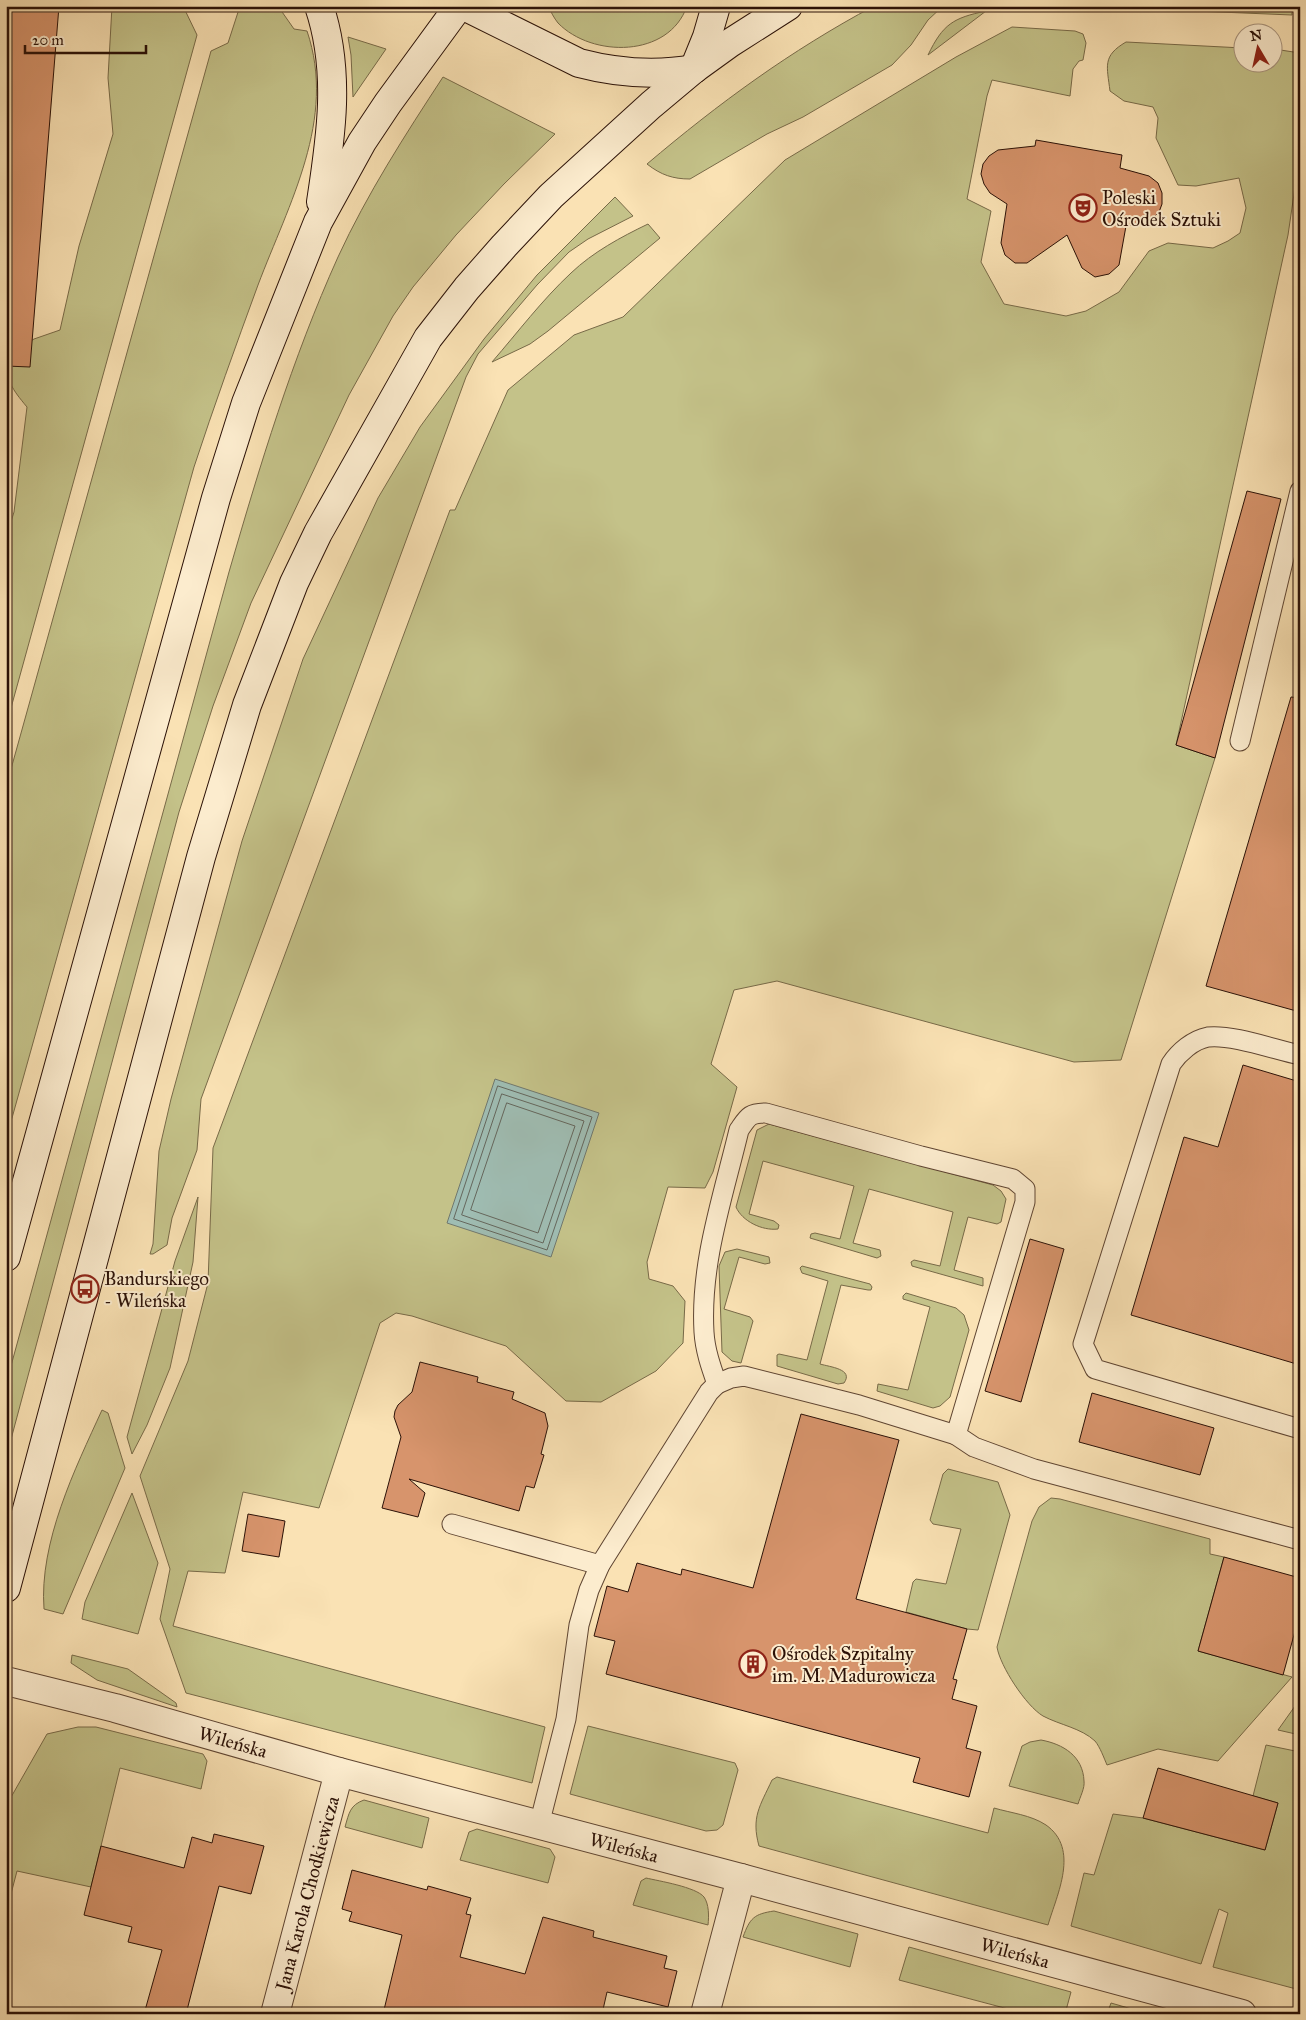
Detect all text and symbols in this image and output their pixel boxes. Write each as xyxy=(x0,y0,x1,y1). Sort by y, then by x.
scale bar xyxy=(25,22,146,54)
north arrow xyxy=(1234,22,1284,72)
text: N xyxy=(1249,26,1263,45)
text: 20 m xyxy=(32,31,64,49)
place label: Poleski Ośrodek Sztuki xyxy=(1102,186,1221,231)
theatre icon: Poleski Ośrodek Sztuki xyxy=(1068,193,1098,223)
place label: Bandurskiego - Wileńska xyxy=(104,1267,209,1312)
bus stop icon: Bandurskiego - Wileńska xyxy=(70,1274,100,1304)
place label: Ośrodek Szpitalny im. M. Madurowicza xyxy=(772,1642,936,1687)
building icon: Ośrodek Szpitalny im. M. Madurowicza xyxy=(738,1649,768,1679)
street label: Wileńska xyxy=(196,1721,271,1763)
street label: Jana Karola Chodkiewicza xyxy=(270,1792,344,1995)
street label: Wileńska xyxy=(587,1827,662,1867)
street label: Wileńska xyxy=(978,1932,1053,1973)

